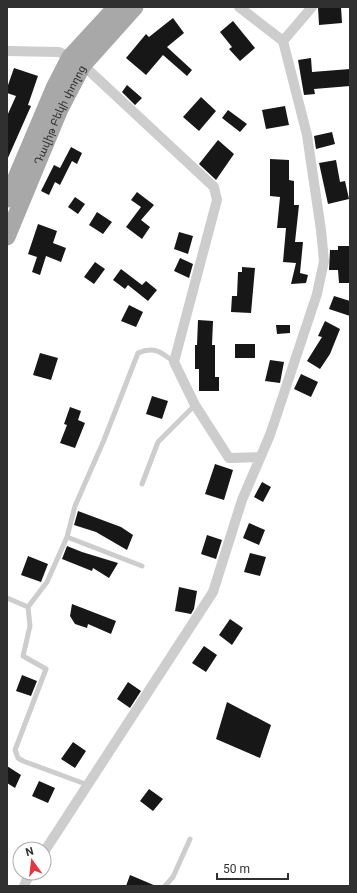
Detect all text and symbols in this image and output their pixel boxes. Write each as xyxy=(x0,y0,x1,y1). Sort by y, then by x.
street label: Դավիթ Բեկի փողոց xyxy=(31,63,88,167)
north arrow xyxy=(12,841,52,881)
text: N xyxy=(24,844,35,859)
scale bar xyxy=(217,855,288,881)
text: 50 m xyxy=(223,862,250,876)

